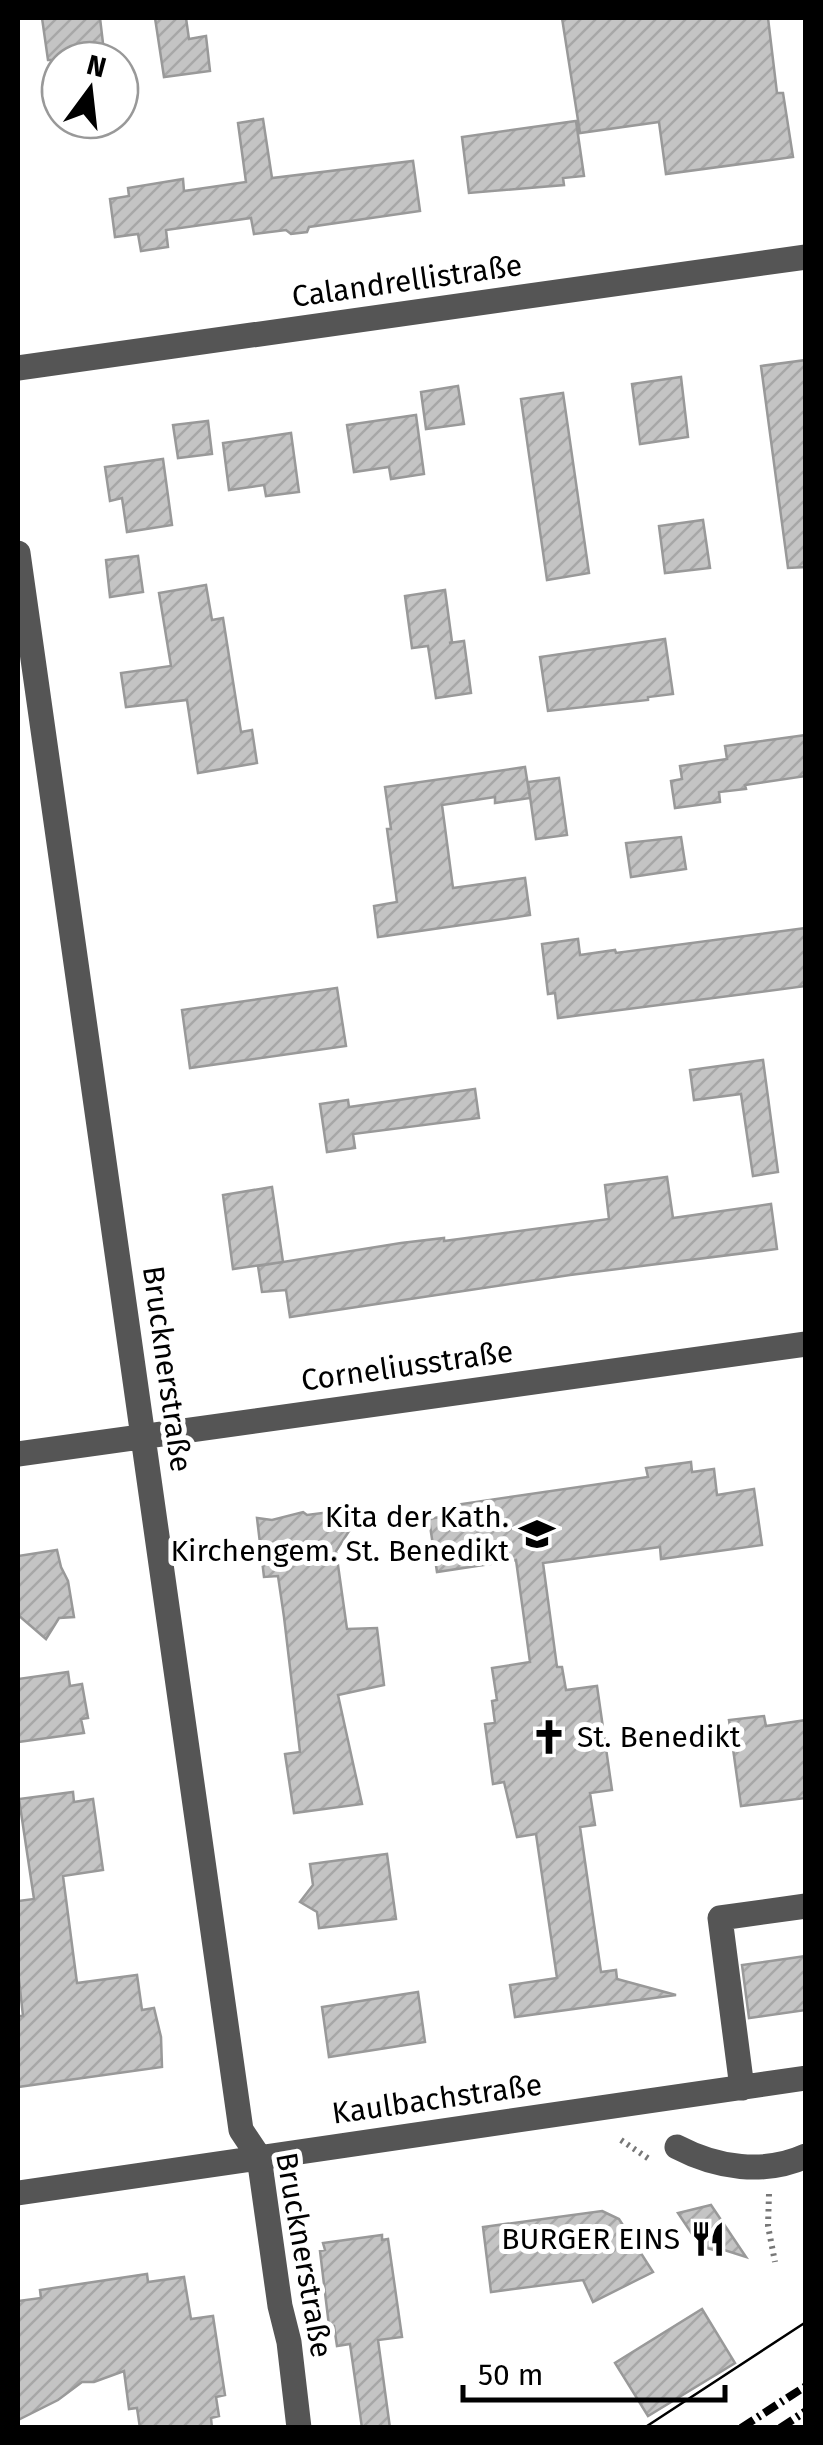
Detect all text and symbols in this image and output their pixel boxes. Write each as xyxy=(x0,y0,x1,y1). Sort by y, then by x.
north arrow xyxy=(40,40,140,140)
text: N xyxy=(83,48,110,85)
street label: Calandrellistraße xyxy=(290,247,524,315)
street label: Brucknerstraße xyxy=(135,1264,199,1474)
street label: Corneliusstraße xyxy=(299,1333,515,1399)
place label: Kita der Kath. Kirchengem. St. Benedikt xyxy=(170,1499,509,1569)
school or university icon: Kita der Kath. Kirchengem. St. Benedikt xyxy=(518,1515,556,1553)
church icon: St. Benedikt xyxy=(530,1718,568,1756)
place label: St. Benedikt xyxy=(577,1719,741,1755)
street label: Kaulbachstraße xyxy=(330,2066,544,2132)
street label: Brucknerstraße xyxy=(268,2150,340,2360)
restaurant icon: BURGER EINS xyxy=(689,2220,727,2258)
place label: BURGER EINS xyxy=(501,2221,680,2257)
scale bar xyxy=(463,2340,726,2402)
text: 50 m xyxy=(478,2357,543,2393)

